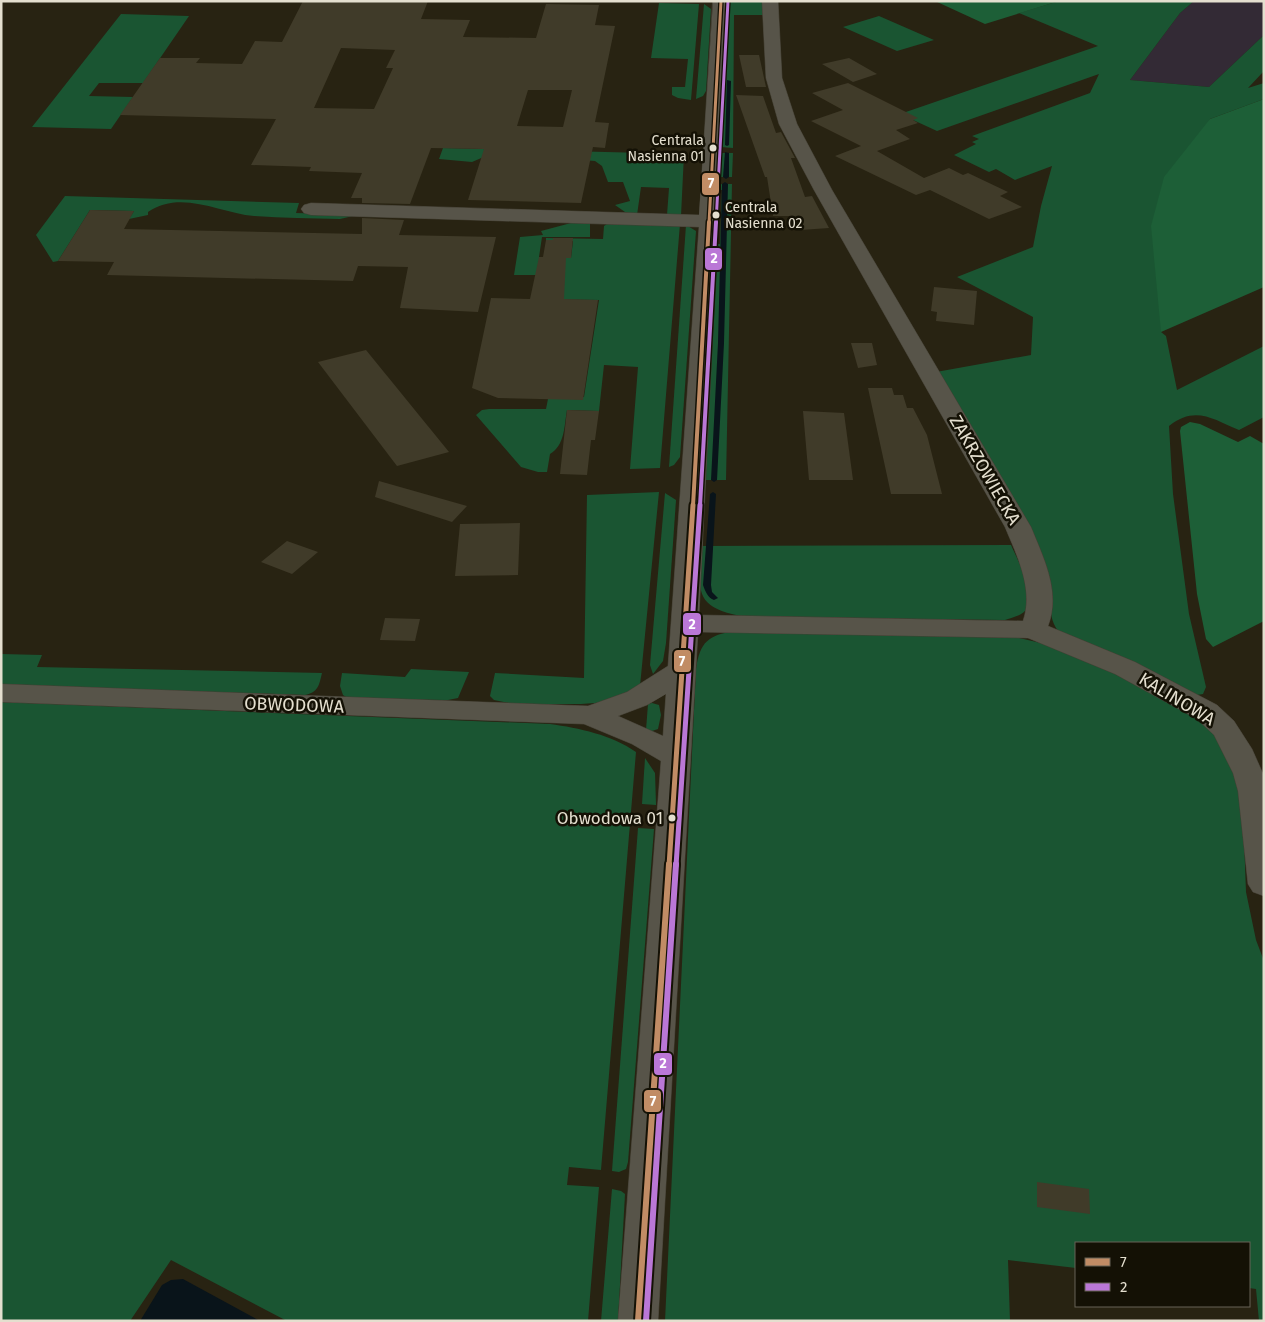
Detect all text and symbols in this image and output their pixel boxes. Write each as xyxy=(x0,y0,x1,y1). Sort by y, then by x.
place label: Centrala Nasienna 01 xyxy=(628,132,704,165)
marker: Centrala Nasienna 01 xyxy=(708,143,718,153)
line badge: 7 xyxy=(701,172,720,196)
text: 7 xyxy=(708,175,715,192)
place label: Centrala Nasienna 02 xyxy=(725,199,803,232)
marker: Centrala Nasienna 02 xyxy=(711,210,721,220)
line badge: 2 xyxy=(704,247,723,271)
text: 2 xyxy=(710,250,718,267)
street label: ZAKRZOWIECKA xyxy=(945,411,1026,529)
line badge: 2 xyxy=(682,612,702,636)
text: 2 xyxy=(688,616,696,633)
line badge: 7 xyxy=(673,649,692,673)
text: 7 xyxy=(679,653,686,670)
street label: KALINOWA xyxy=(1135,668,1220,731)
street label: OBWODOWA xyxy=(244,692,345,718)
place label: Obwodowa 01 xyxy=(557,808,663,829)
marker: Obwodowa 01 xyxy=(667,813,677,823)
line badge: 2 xyxy=(653,1052,673,1076)
text: 2 xyxy=(659,1055,667,1072)
line badge: 7 xyxy=(643,1089,662,1113)
text: 7 xyxy=(650,1093,657,1110)
legend xyxy=(1075,1242,1250,1307)
text: 7 xyxy=(1120,1253,1127,1271)
text: 2 xyxy=(1120,1278,1127,1296)

